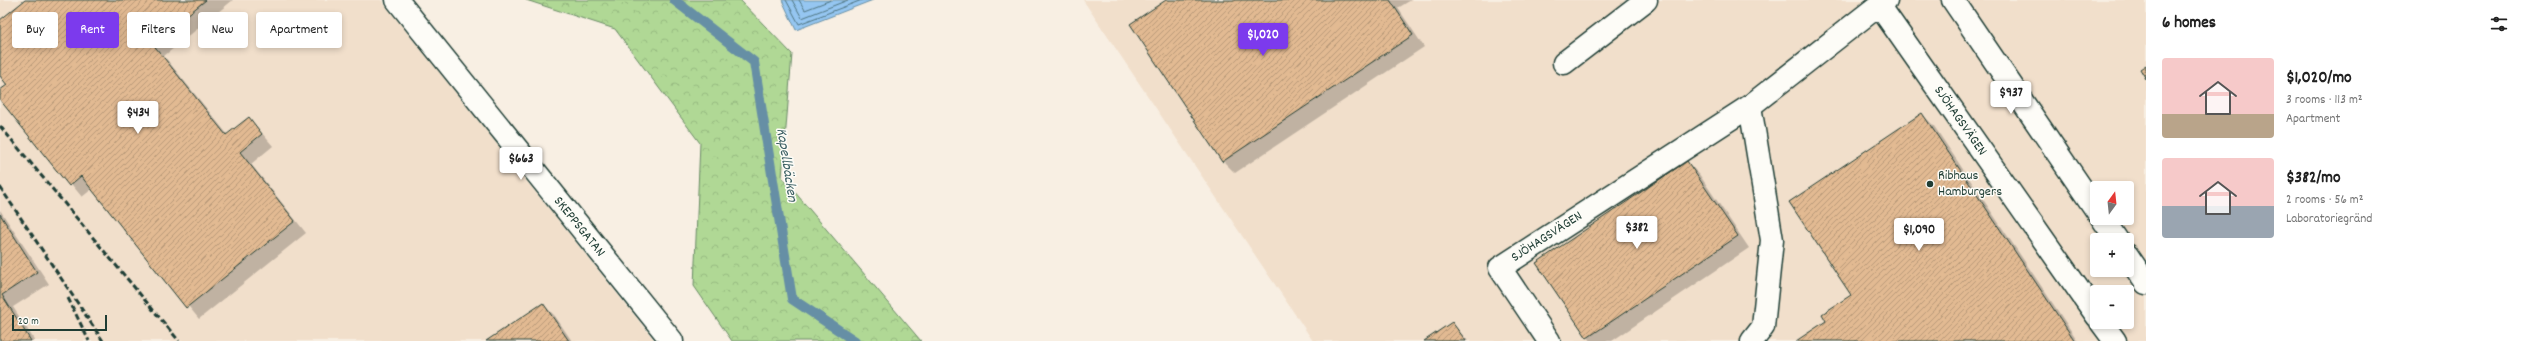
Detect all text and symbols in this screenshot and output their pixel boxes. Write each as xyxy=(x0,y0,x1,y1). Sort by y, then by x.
chip: Buy xyxy=(12,12,58,48)
chip: Rent xyxy=(66,12,119,48)
chip: Filters xyxy=(127,12,190,48)
chip: New xyxy=(198,12,248,48)
chip: Apartment xyxy=(256,12,342,48)
text: 6 homes xyxy=(2162,12,2216,36)
icon: filters xyxy=(2488,13,2510,35)
pin: $1,020 xyxy=(1230,23,1296,57)
text: $1,020 xyxy=(1247,26,1279,45)
text: $1,020/mo xyxy=(2286,67,2352,91)
icon: home xyxy=(2194,74,2242,122)
pin: $937 xyxy=(1987,81,2035,115)
street label: SJÖHAGSVÄGEN xyxy=(1929,82,1992,160)
text: $937 xyxy=(1999,84,2023,103)
text: 3 rooms · 113 m² xyxy=(2286,91,2363,110)
pin: $434 xyxy=(114,101,162,135)
text: $434 xyxy=(126,104,150,123)
text: Apartment xyxy=(2286,110,2340,129)
water label: Kapellbäcken xyxy=(769,127,803,204)
pin: $663 xyxy=(497,147,545,181)
text: $663 xyxy=(508,150,534,169)
place label: Ribhaus Hamburgers xyxy=(1938,166,2002,202)
text: $382/mo xyxy=(2286,167,2341,191)
icon: home xyxy=(2194,174,2242,222)
marker: Ribhaus Hamburgers xyxy=(1925,179,1935,189)
north arrow xyxy=(2090,181,2134,225)
map controls xyxy=(2090,181,2134,329)
text: 2 rooms · 56 m² xyxy=(2286,191,2363,210)
street label: SKEPPSGATAN xyxy=(548,192,610,262)
street label: SJÖHAGSVÄGEN xyxy=(1507,206,1587,268)
text: Laboratoriegränd xyxy=(2286,210,2372,229)
pin: $382 xyxy=(1613,216,1661,250)
pin: $1,090 xyxy=(1886,218,1952,252)
text: $382 xyxy=(1625,219,1649,238)
text: $1,090 xyxy=(1903,221,1935,240)
button: + xyxy=(2090,233,2134,277)
button: − xyxy=(2090,285,2134,329)
scale bar xyxy=(12,313,107,332)
text: 20 m xyxy=(18,314,39,330)

